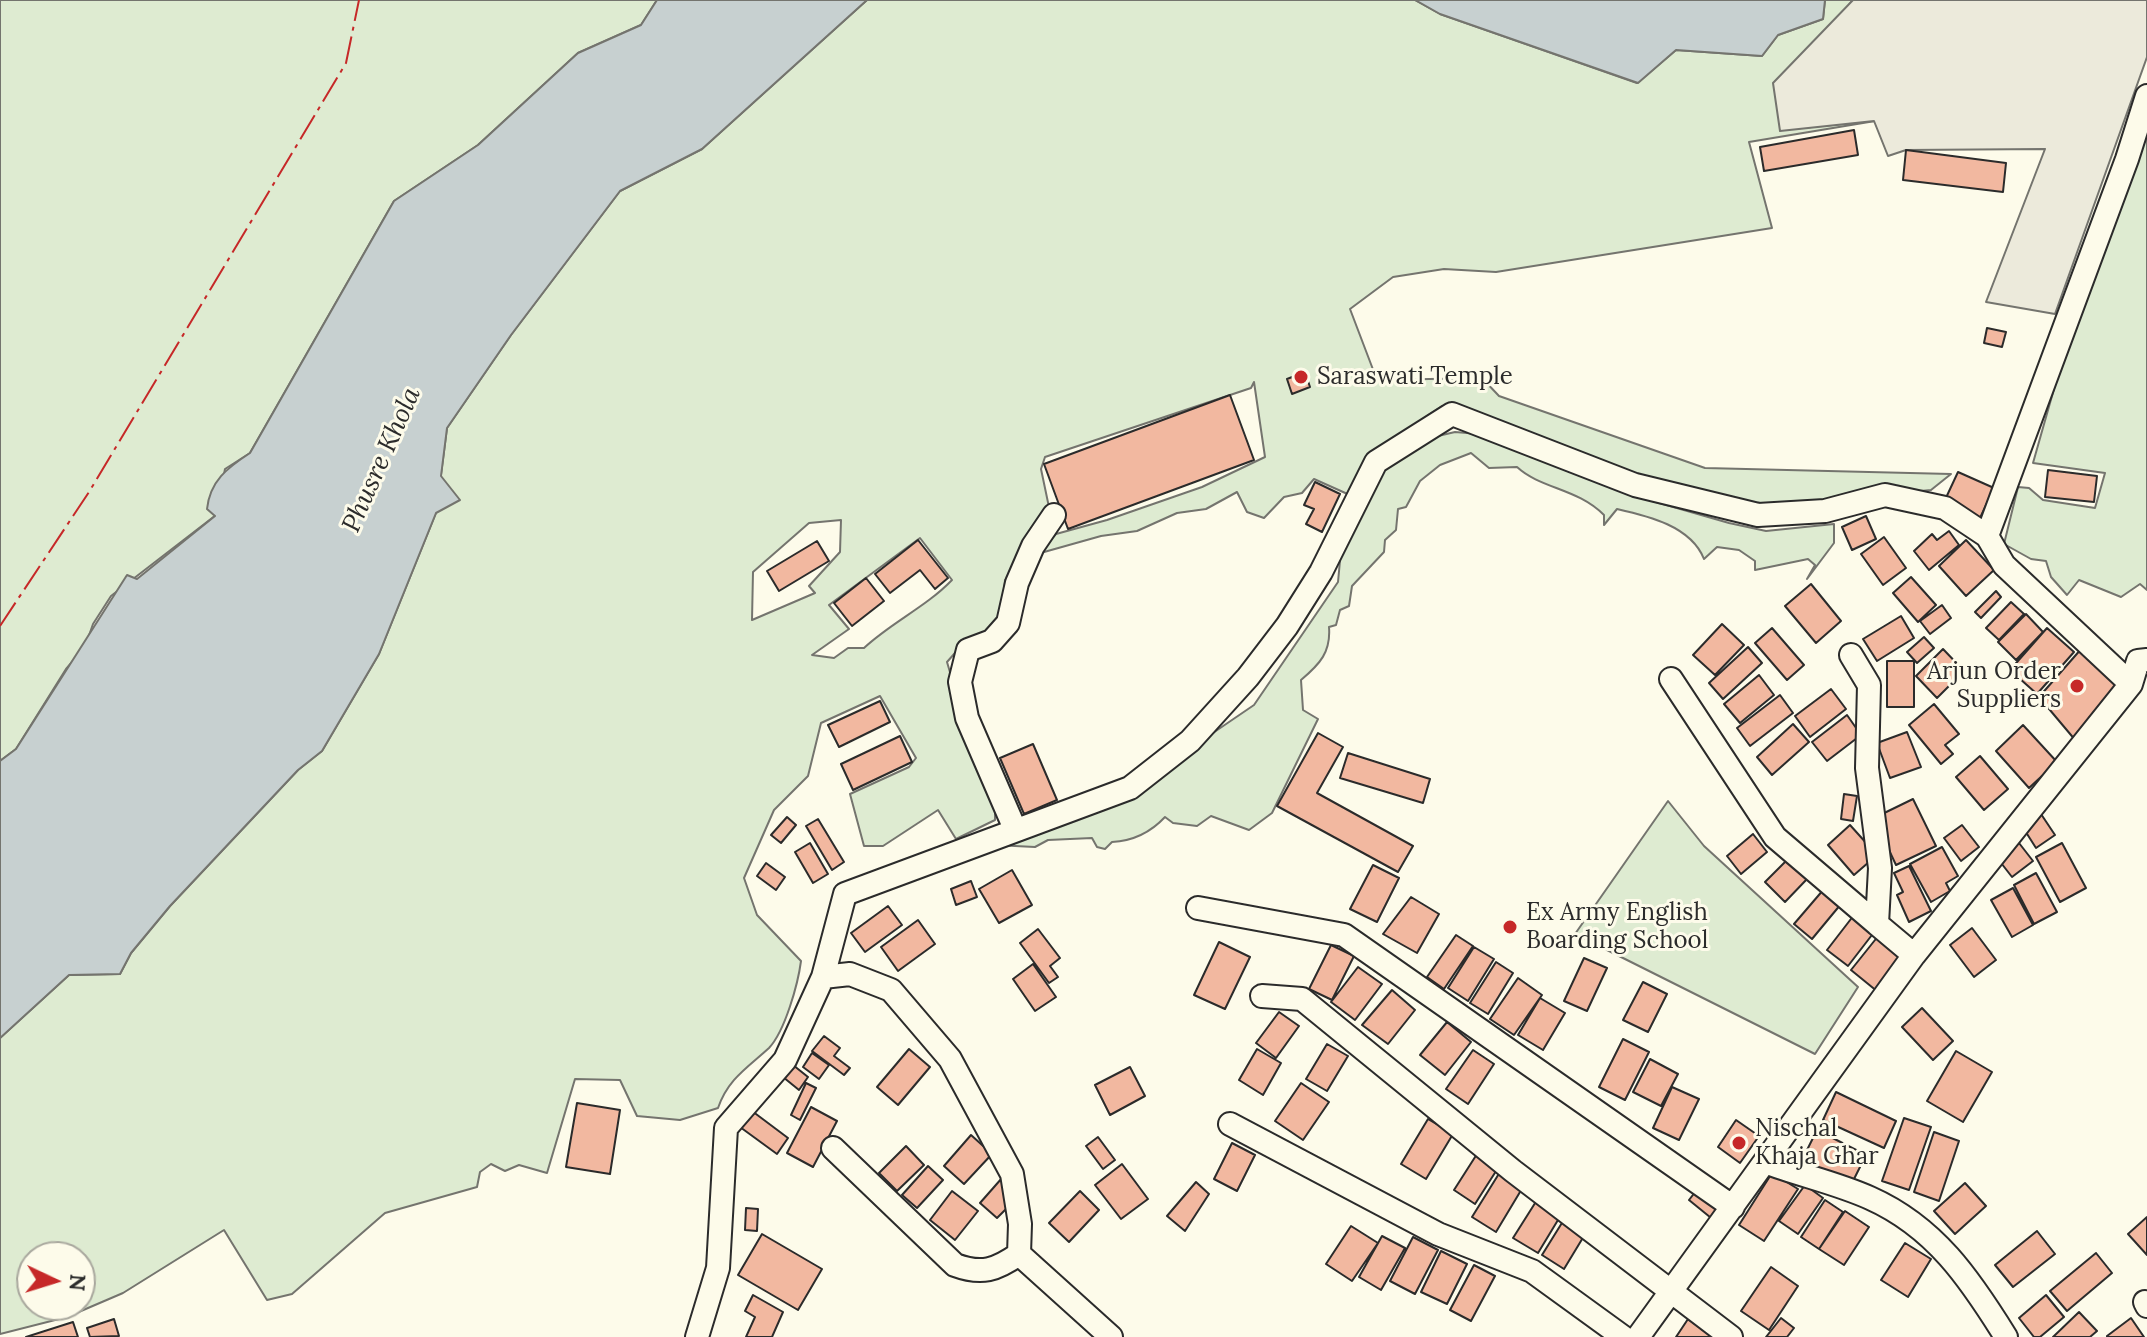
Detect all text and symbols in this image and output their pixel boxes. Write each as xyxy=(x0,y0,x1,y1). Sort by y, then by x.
place label: Saraswati Temple xyxy=(1317,363,1513,391)
marker: Saraswati Temple xyxy=(1292,368,1310,386)
water label: Phusre Khola xyxy=(336,383,428,537)
place label: Arjun Order Suppliers xyxy=(1927,658,2061,714)
marker: Arjun Order Suppliers xyxy=(2068,677,2086,695)
place label: Ex Army English Boarding School xyxy=(1526,899,1708,955)
marker: Ex Army English Boarding School xyxy=(1501,918,1519,936)
place label: Nischal Khaja Ghar xyxy=(1755,1115,1879,1171)
marker: Nischal Khaja Ghar xyxy=(1730,1134,1748,1152)
north arrow xyxy=(16,1241,96,1321)
text: N xyxy=(63,1273,93,1292)

